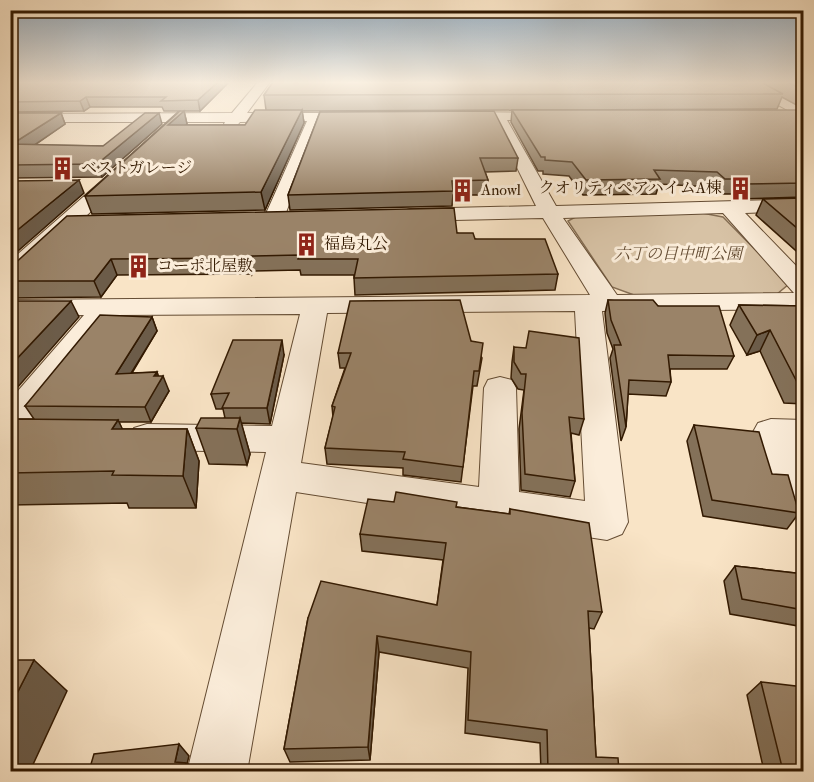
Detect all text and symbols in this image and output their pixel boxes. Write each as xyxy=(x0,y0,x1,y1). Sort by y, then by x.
building icon: ベストガレージ xyxy=(50,155,76,181)
place label: ベストガレージ xyxy=(81,158,192,178)
building icon: クオリティペアハイムA棟 xyxy=(727,175,753,201)
building icon: Anowl xyxy=(450,177,476,203)
place label: クオリティペアハイムA棟 xyxy=(539,178,722,198)
place label: Anowl xyxy=(480,180,521,200)
building icon: 福島丸公 xyxy=(293,231,319,257)
place label: 福島丸公 xyxy=(324,234,388,254)
park label: 六丁の目中町公園 xyxy=(614,244,745,264)
building icon: コーポ北屋敷 xyxy=(126,253,152,279)
place label: コーポ北屋敷 xyxy=(157,256,253,276)

